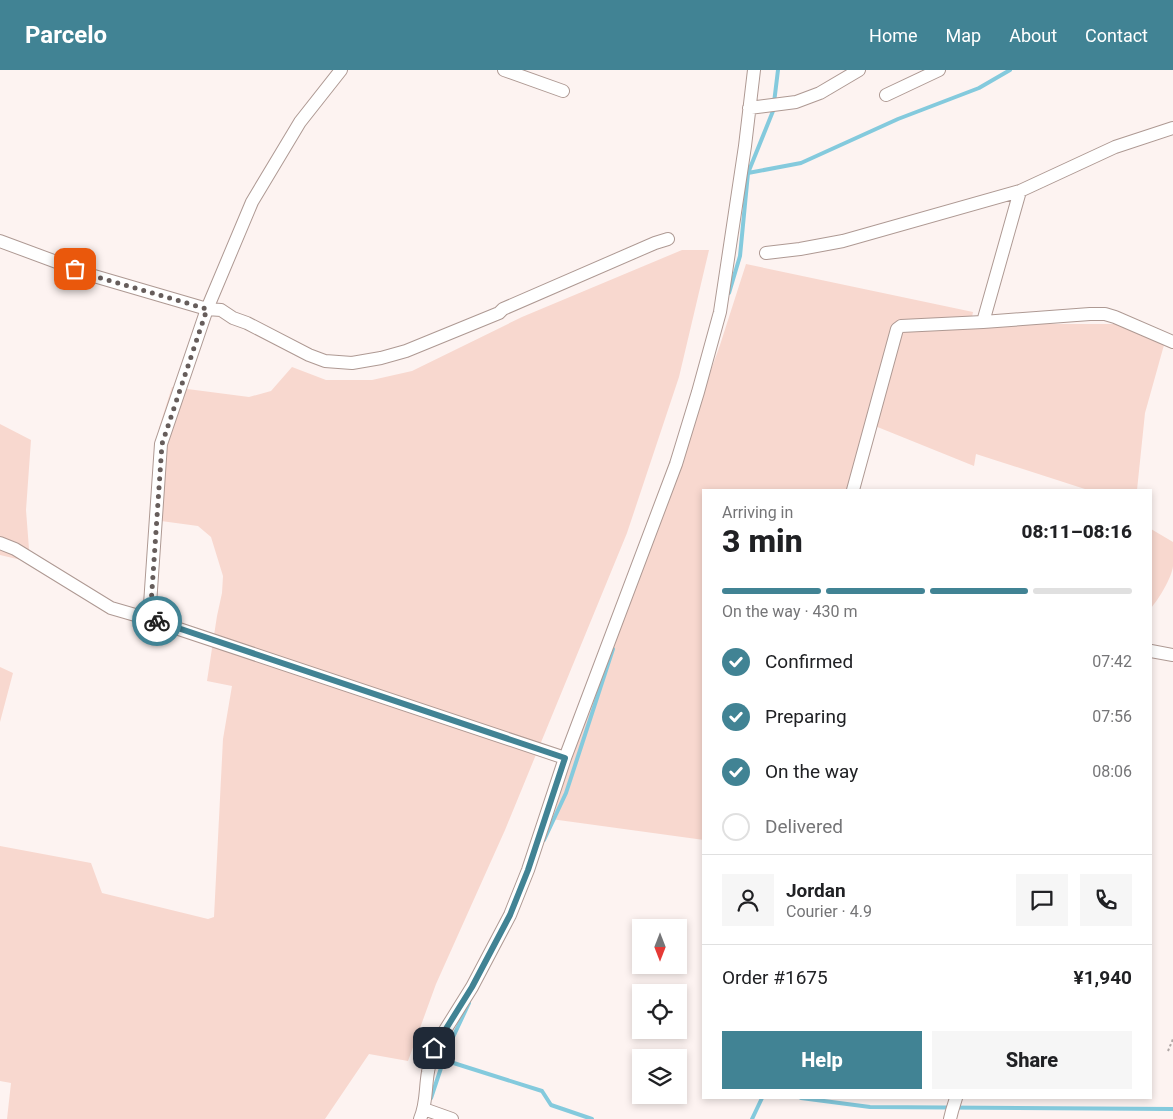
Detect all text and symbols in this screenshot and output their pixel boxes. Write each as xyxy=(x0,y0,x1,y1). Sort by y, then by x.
text: Parcelo xyxy=(25,21,107,49)
text: Home xyxy=(869,25,918,46)
text: Map xyxy=(946,25,981,46)
text: About xyxy=(1009,25,1057,46)
text: Contact xyxy=(1085,25,1148,46)
pin xyxy=(54,248,96,290)
icon: bag xyxy=(61,255,89,283)
text: Arriving in xyxy=(722,503,793,522)
text: 08:11–08:16 xyxy=(1021,520,1132,543)
text: 3 min xyxy=(722,522,803,560)
courier xyxy=(132,596,182,646)
text: On the way · 430 m xyxy=(722,602,858,621)
icon: bike xyxy=(143,607,171,635)
icon: check xyxy=(722,648,750,676)
text: Confirmed xyxy=(765,650,853,673)
text: 07:42 xyxy=(1092,652,1132,671)
icon: check xyxy=(722,703,750,731)
text: Preparing xyxy=(765,705,847,728)
text: 07:56 xyxy=(1092,707,1132,726)
icon: check xyxy=(722,758,750,786)
text: On the way xyxy=(765,760,858,783)
text: 08:06 xyxy=(1092,762,1132,781)
text: Delivered xyxy=(765,815,843,838)
button: person xyxy=(722,874,774,926)
button: chat xyxy=(1016,874,1068,926)
button: phone xyxy=(1080,874,1132,926)
text: Jordan xyxy=(786,879,846,902)
text: Courier · 4.9 xyxy=(786,902,872,921)
north arrow xyxy=(632,919,688,974)
map controls xyxy=(632,919,687,1104)
text: Order #1675 xyxy=(722,966,828,989)
text: ¥1,940 xyxy=(1074,966,1132,989)
button: locate xyxy=(632,984,687,1039)
pin xyxy=(413,1027,455,1069)
button: Help xyxy=(722,1031,922,1089)
button: Share xyxy=(932,1031,1132,1089)
icon: home xyxy=(420,1034,448,1062)
button: layers xyxy=(632,1049,687,1104)

